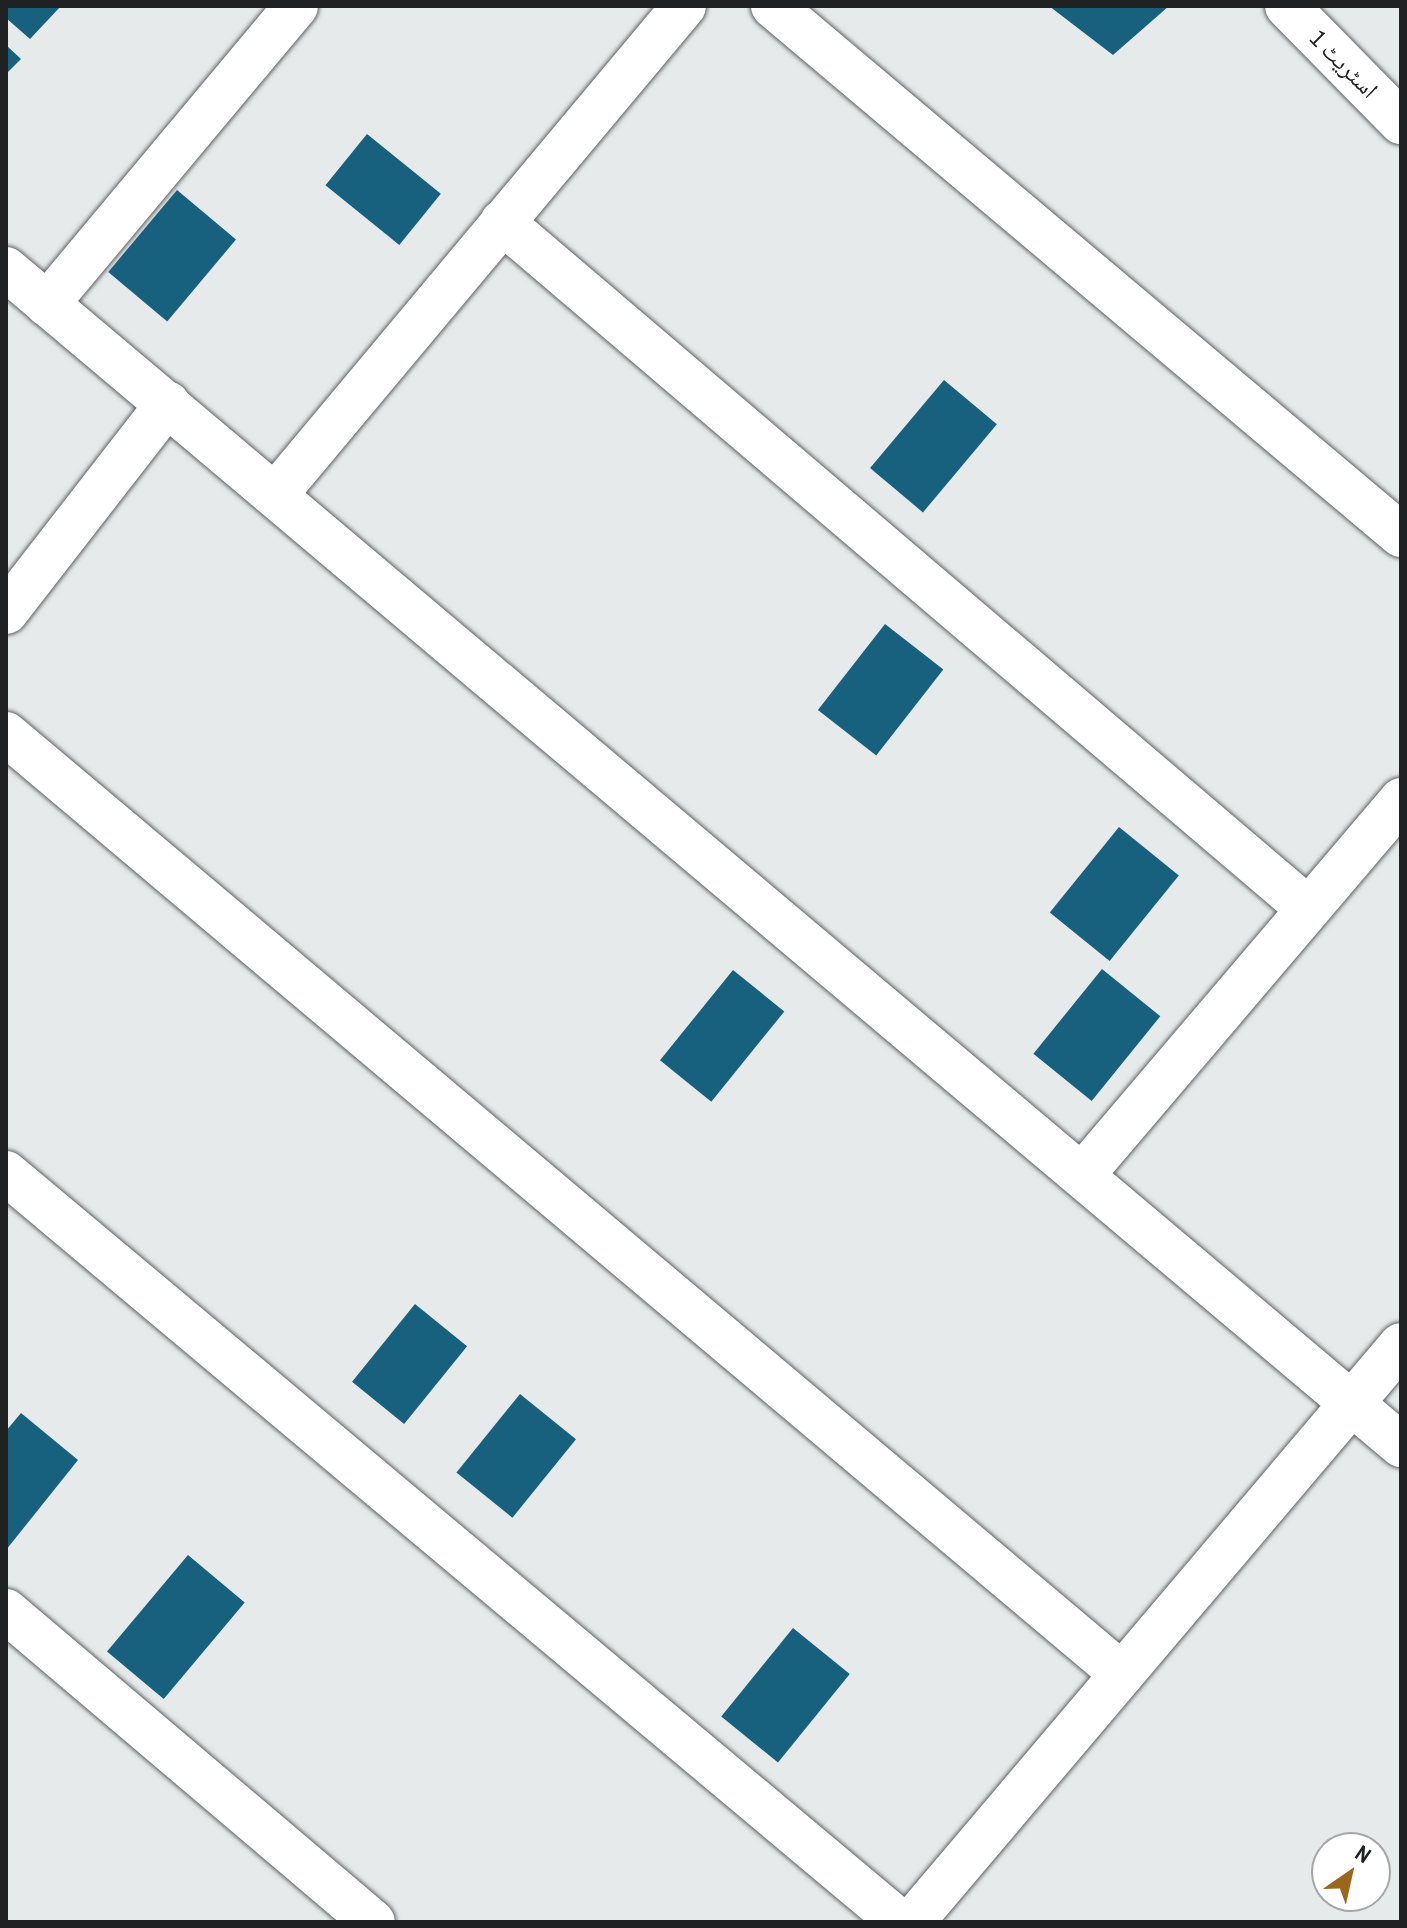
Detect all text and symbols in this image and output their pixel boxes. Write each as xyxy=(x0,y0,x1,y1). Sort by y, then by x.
street label: اسٹریٹ 1 xyxy=(1304,24,1384,104)
north arrow xyxy=(1311,1832,1391,1912)
text: N xyxy=(1350,1838,1377,1870)

